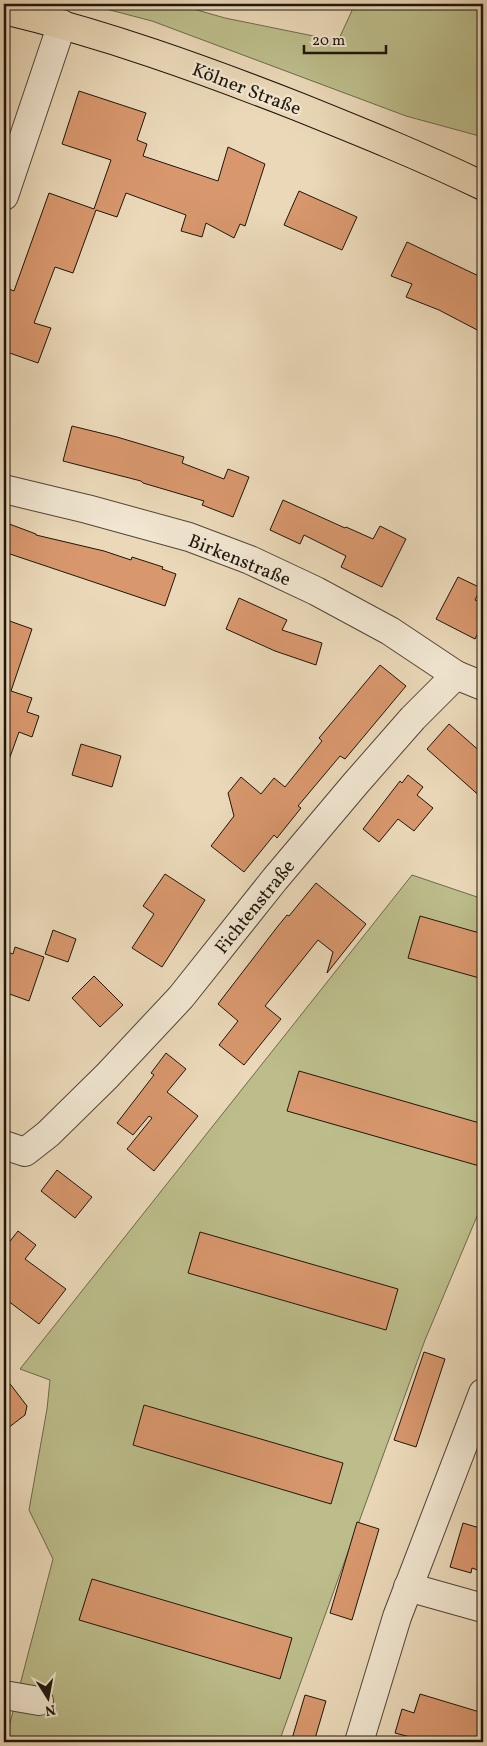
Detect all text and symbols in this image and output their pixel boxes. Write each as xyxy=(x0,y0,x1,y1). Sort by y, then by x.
scale bar xyxy=(304,22,387,54)
text: 20 m xyxy=(312,31,345,52)
street label: Kölner Straße xyxy=(188,57,305,123)
street label: Birkenstraße xyxy=(184,528,294,593)
street label: Fichtenstraße xyxy=(209,855,302,960)
north arrow xyxy=(22,1674,72,1724)
text: N xyxy=(43,1699,57,1720)

